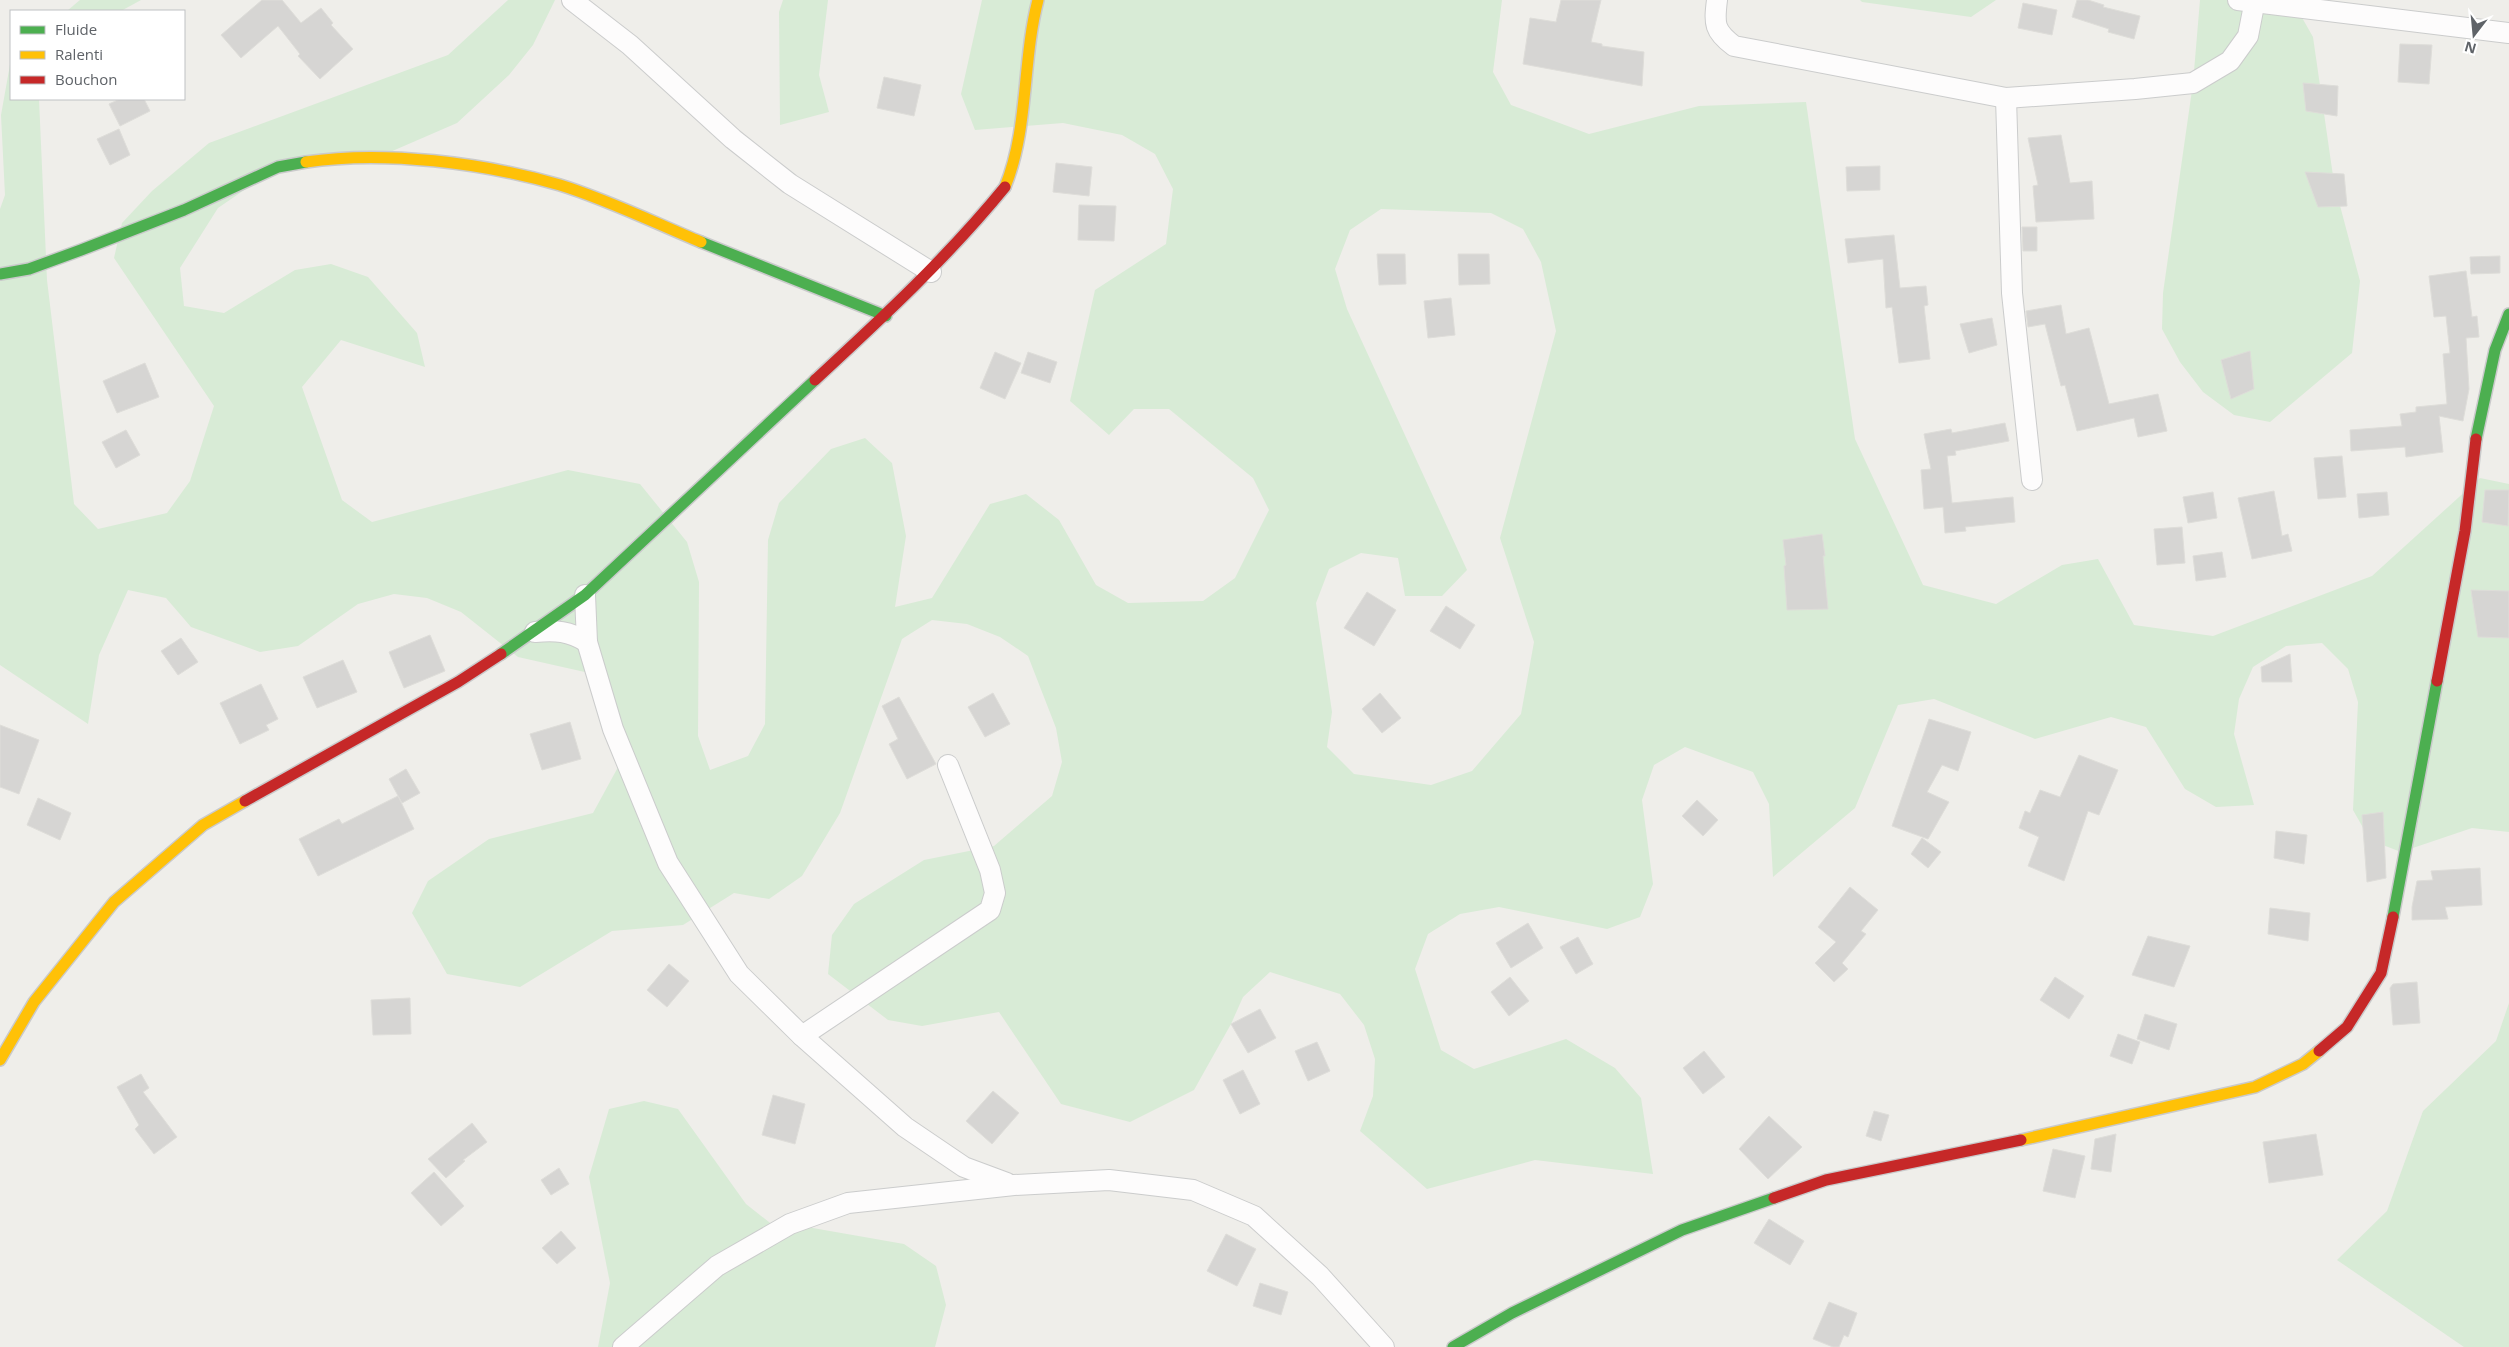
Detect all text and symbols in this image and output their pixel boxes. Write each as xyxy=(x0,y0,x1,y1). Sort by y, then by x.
legend xyxy=(10,10,185,100)
north arrow xyxy=(2449,10,2499,60)
text: Fluide xyxy=(55,19,97,39)
text: N xyxy=(2462,37,2478,59)
text: Ralenti xyxy=(55,44,103,64)
text: Bouchon xyxy=(55,69,118,89)

